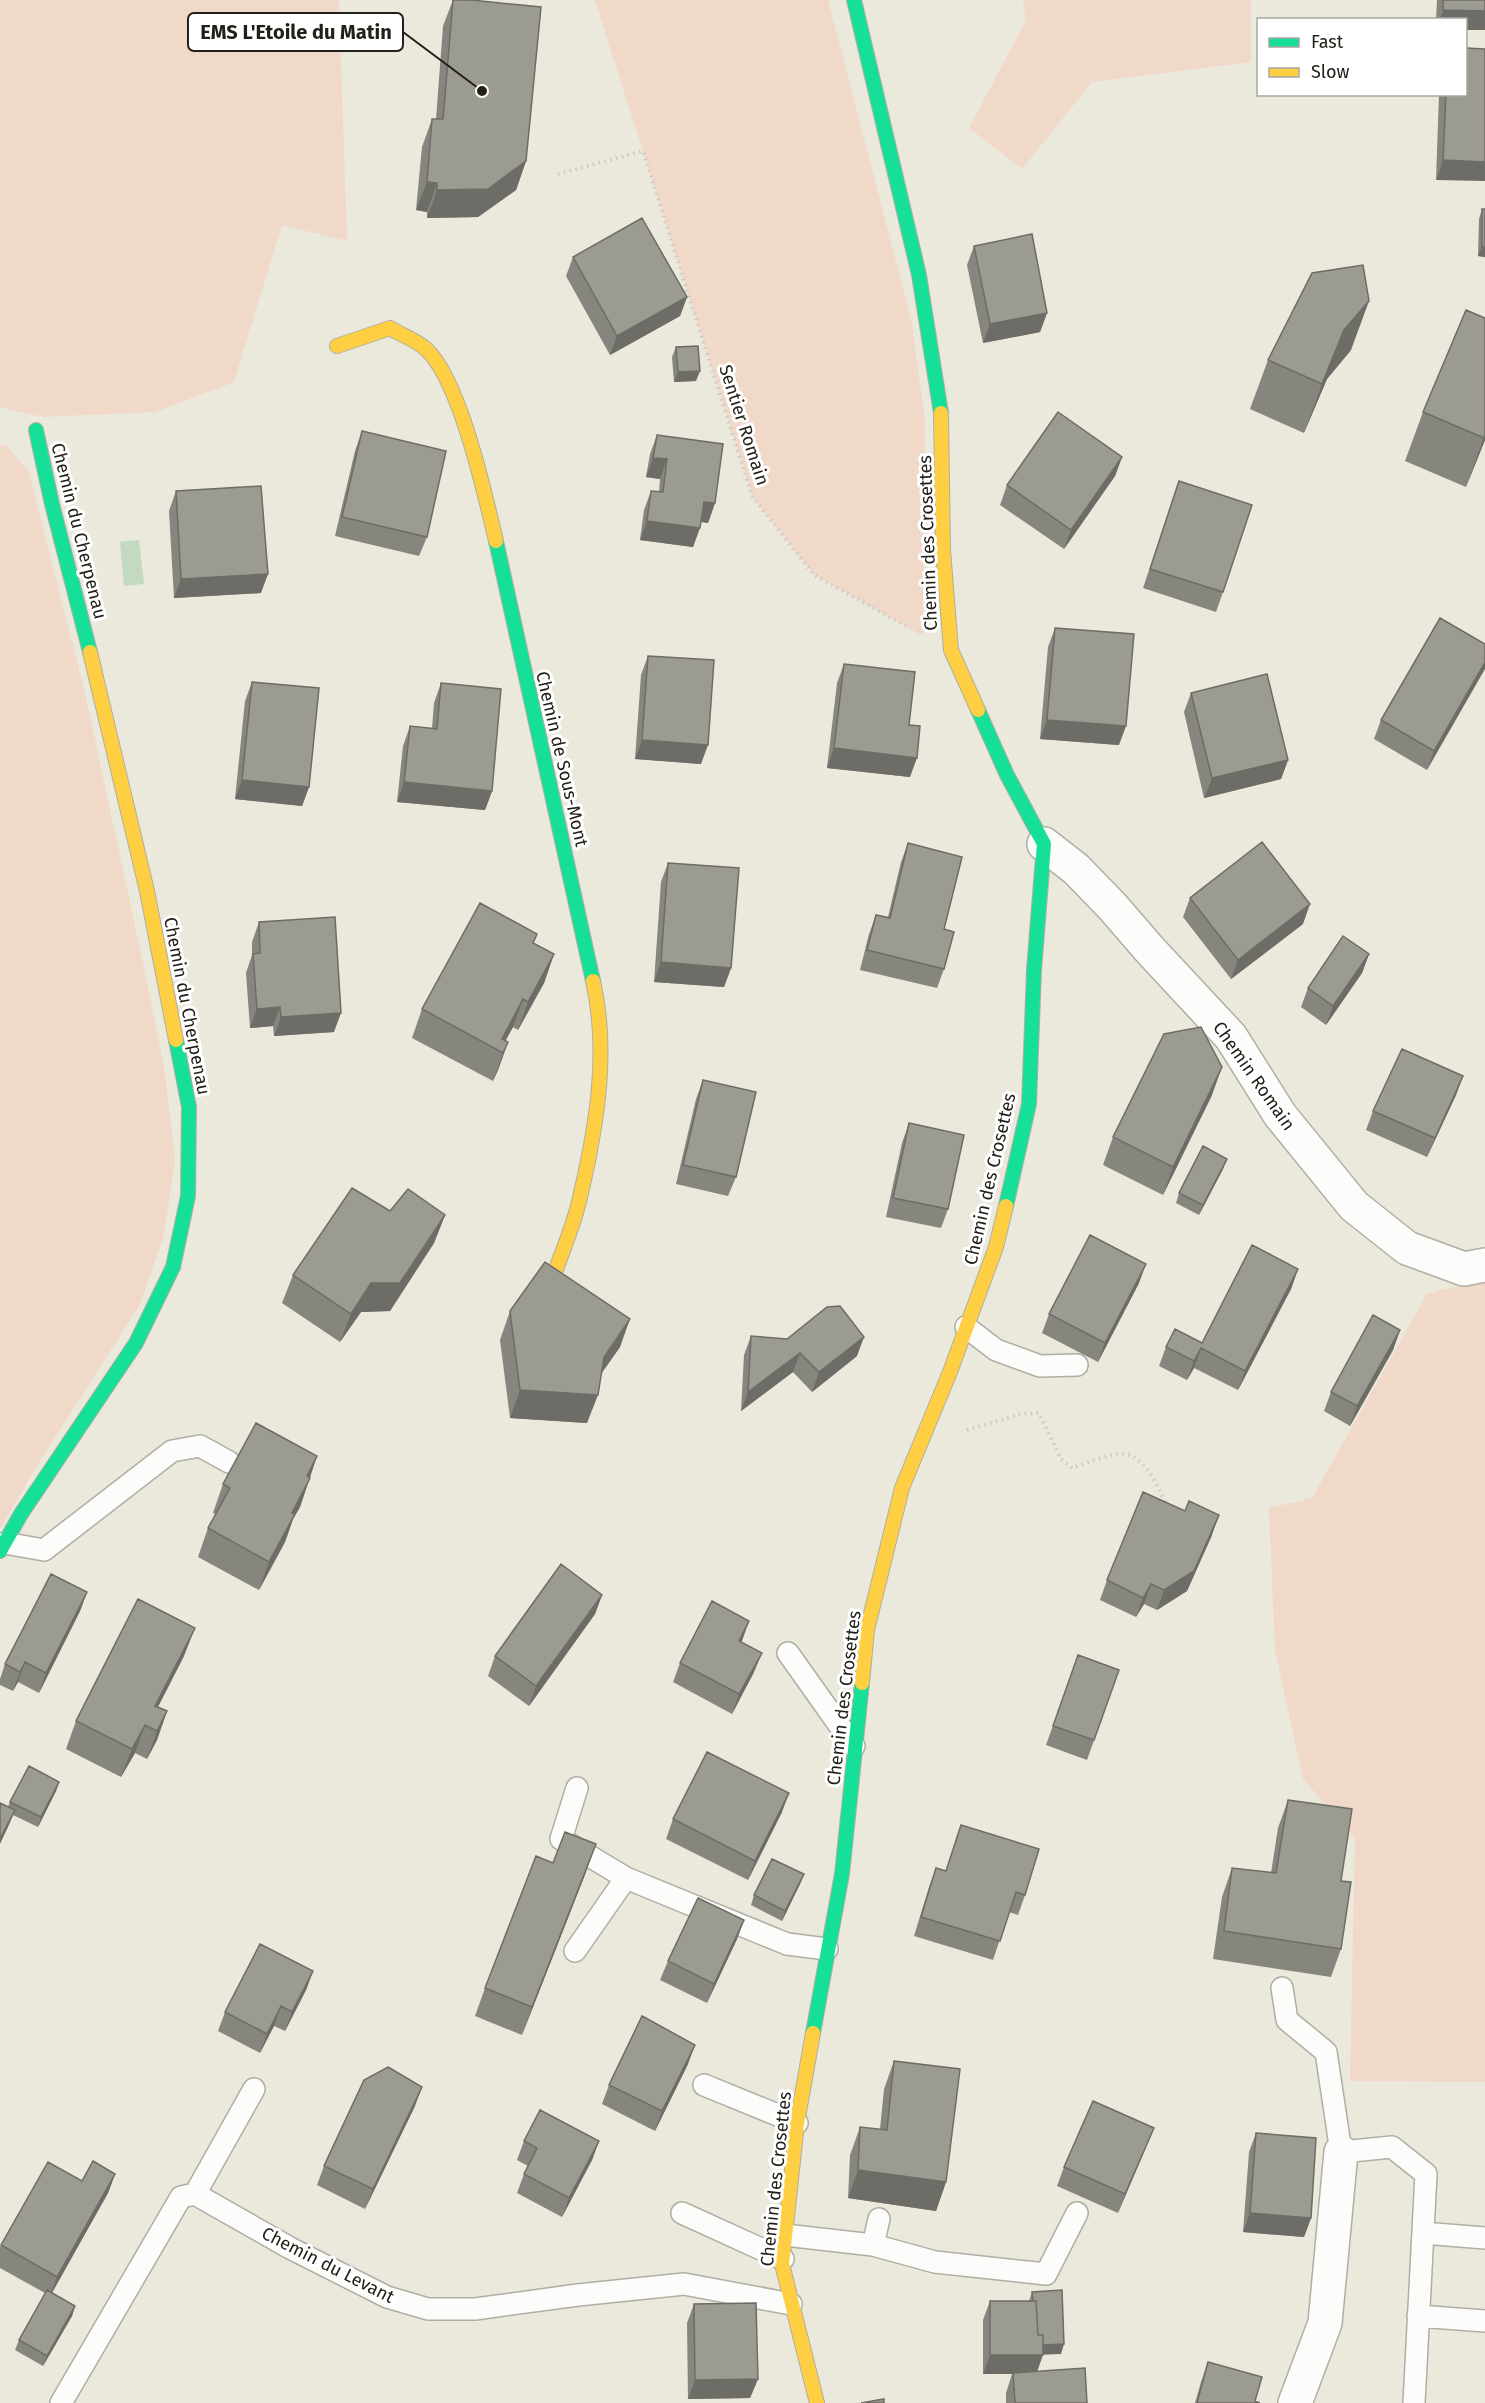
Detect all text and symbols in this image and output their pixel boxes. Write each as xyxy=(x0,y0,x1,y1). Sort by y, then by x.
callout: EMS L'Etoile du Matin xyxy=(188,13,403,51)
legend xyxy=(1257,18,1467,96)
text: EMS L'Etoile du Matin xyxy=(200,20,392,44)
text: Fast xyxy=(1311,31,1344,53)
text: Slow xyxy=(1311,61,1350,83)
street label: Sentier Romain xyxy=(714,362,774,488)
street label: Chemin du Cherpenau xyxy=(46,441,112,621)
street label: Chemin des Crosettes xyxy=(914,455,942,631)
street label: Chemin de Sous-Mont xyxy=(531,669,593,849)
street label: Chemin du Cherpenau xyxy=(159,915,215,1097)
street label: Chemin Romain xyxy=(1208,1017,1300,1135)
street label: Chemin des Crosettes xyxy=(960,1091,1020,1267)
street label: Chemin des Crosettes xyxy=(822,1609,866,1787)
street label: Chemin des Crosettes xyxy=(756,2090,796,2268)
street label: Chemin du Levant xyxy=(258,2222,398,2308)

